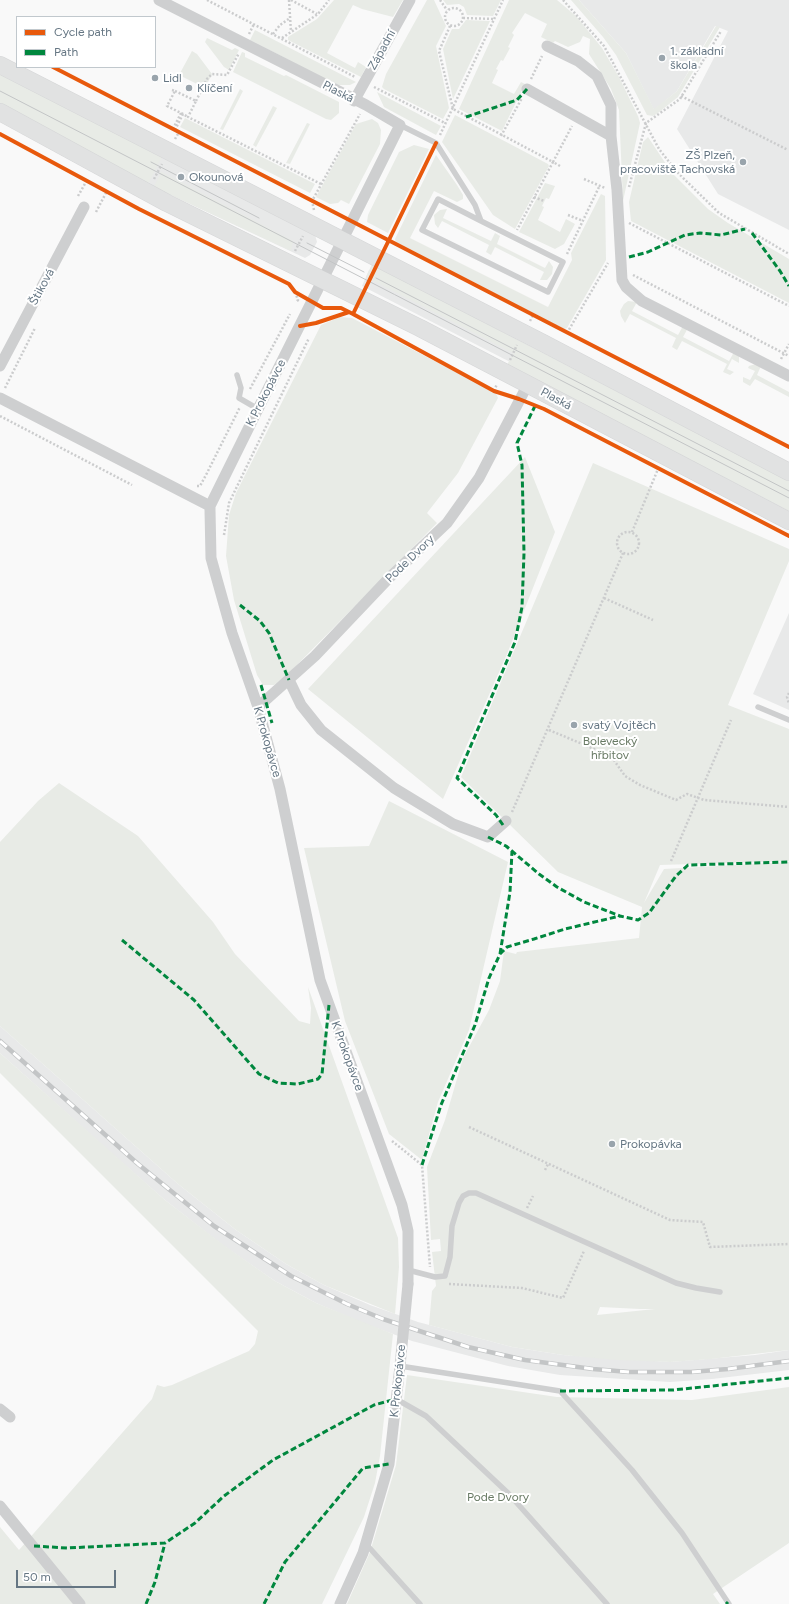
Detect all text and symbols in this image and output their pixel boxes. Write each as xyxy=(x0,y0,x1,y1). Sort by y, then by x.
legend xyxy=(16,16,156,68)
text: Cycle path xyxy=(54,25,112,39)
street label: Západní xyxy=(365,27,399,73)
place label: 1. základní škola xyxy=(670,44,724,72)
text: Path xyxy=(54,45,78,59)
marker: 1. základní škola xyxy=(657,53,667,63)
place label: Lidl xyxy=(163,71,182,85)
marker: Lidl xyxy=(150,73,160,83)
street label: Plaská xyxy=(320,78,356,106)
place label: Klíčení xyxy=(197,81,232,95)
marker: Klíčení xyxy=(184,83,194,93)
place label: ZŠ Plzeň, pracoviště Tachovská xyxy=(620,148,735,176)
marker: ZŠ Plzeň, pracoviště Tachovská xyxy=(738,157,748,167)
place label: Okounová xyxy=(189,170,243,184)
marker: Okounová xyxy=(176,172,186,182)
street label: Štiková xyxy=(26,266,58,308)
street label: K Prokopávce xyxy=(243,357,289,429)
street label: Plaská xyxy=(538,385,574,413)
street label: Pode Dvory xyxy=(383,532,437,586)
street label: K Prokopávce xyxy=(250,705,284,779)
place label: svatý Vojtěch xyxy=(582,718,656,732)
marker: svatý Vojtěch xyxy=(569,720,579,730)
park label: Bolevecký hřbitov xyxy=(583,734,637,762)
street label: K Prokopávce xyxy=(328,1019,366,1093)
place label: Prokopávka xyxy=(620,1137,682,1151)
marker: Prokopávka xyxy=(607,1139,617,1149)
street label: K Prokopávce xyxy=(387,1344,409,1418)
park label: Pode Dvory xyxy=(467,1490,529,1504)
scale bar xyxy=(18,1562,118,1588)
text: 50 m xyxy=(23,1570,51,1584)

